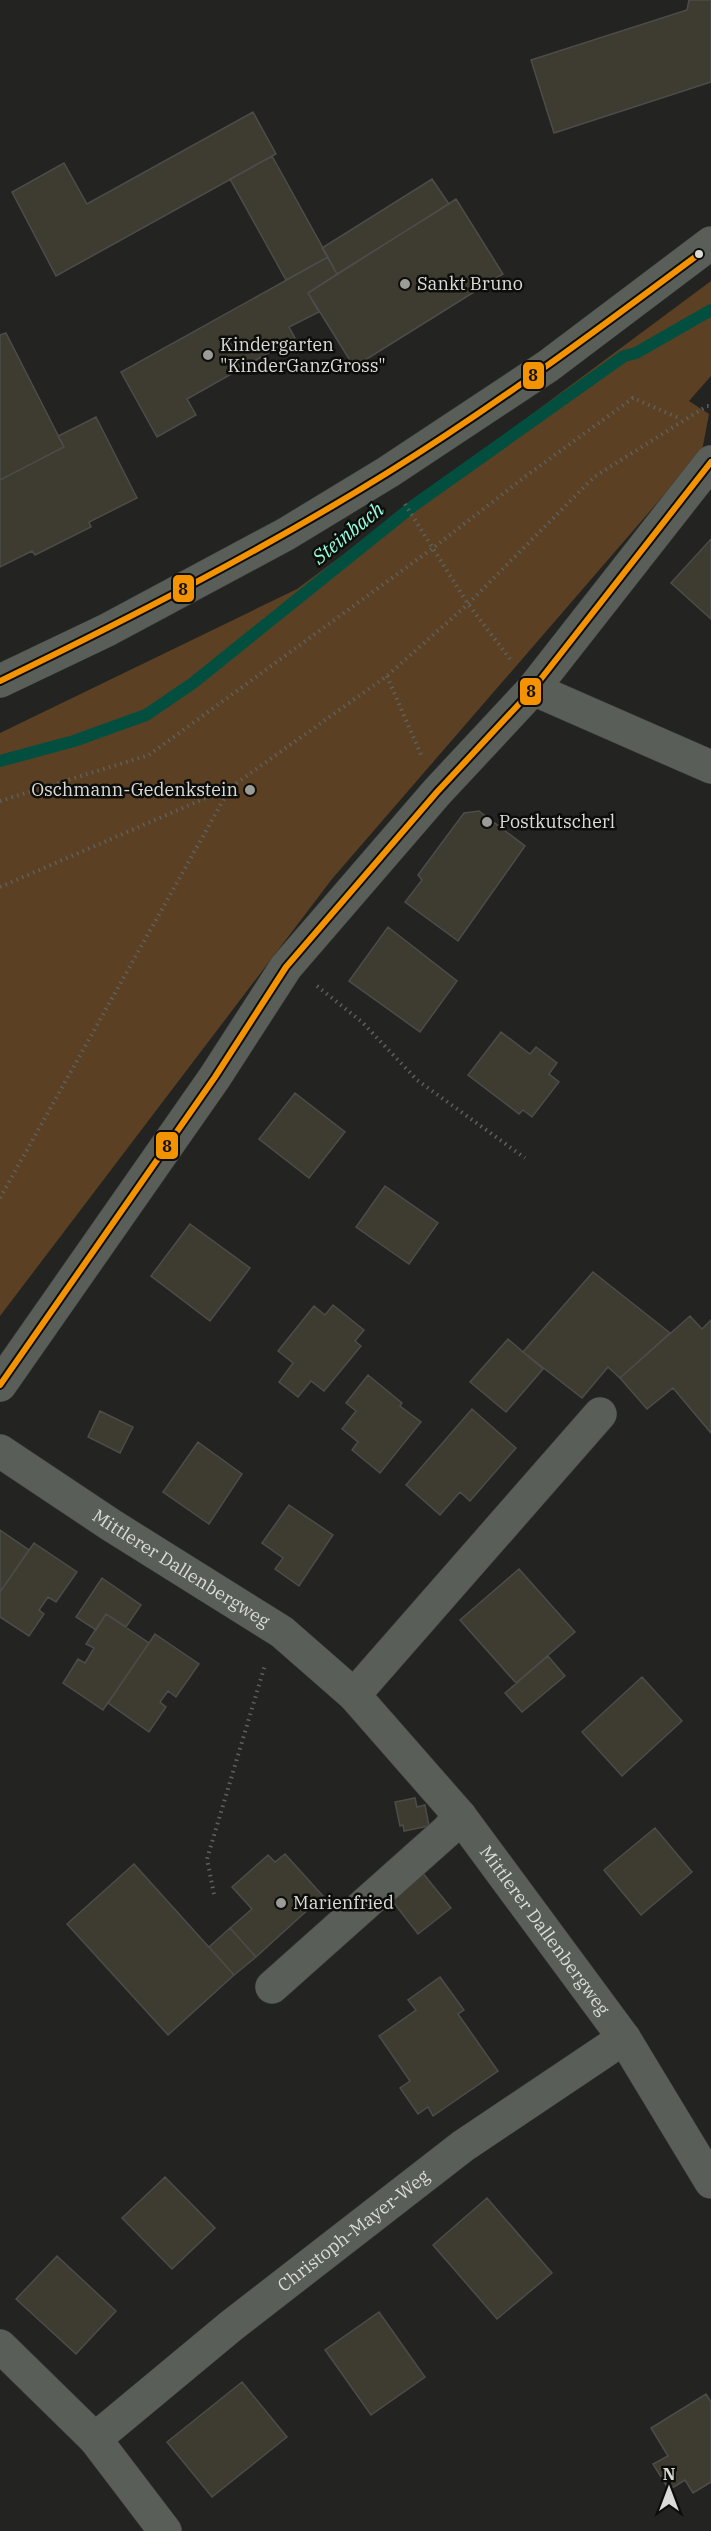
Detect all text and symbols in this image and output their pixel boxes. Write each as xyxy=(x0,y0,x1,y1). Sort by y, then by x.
unlabelled marker xyxy=(693,248,705,260)
place label: Sankt Bruno xyxy=(417,272,523,295)
marker: Sankt Bruno xyxy=(398,277,412,291)
place label: Kindergarten "KinderGanzGross" xyxy=(220,333,386,377)
marker: Kindergarten "KinderGanzGross" xyxy=(201,348,215,362)
line badge: 8 xyxy=(522,361,545,390)
text: 8 xyxy=(528,365,538,385)
water label: Steinbach xyxy=(305,495,389,570)
line badge: 8 xyxy=(172,574,195,603)
text: 8 xyxy=(178,579,188,599)
line badge: 8 xyxy=(519,677,542,706)
text: 8 xyxy=(526,681,536,701)
place label: Oschmann-Gedenkstein xyxy=(31,778,238,801)
marker: Oschmann-Gedenkstein xyxy=(243,783,257,797)
place label: Postkutscherl xyxy=(499,810,615,833)
marker: Postkutscherl xyxy=(480,815,494,829)
line badge: 8 xyxy=(155,1131,179,1160)
text: 8 xyxy=(162,1136,172,1156)
street label: Mittlerer Dallenbergweg xyxy=(88,1504,274,1633)
street label: Mittlerer Dallenbergweg xyxy=(475,1841,615,2020)
place label: Marienfried xyxy=(293,1891,394,1914)
marker: Marienfried xyxy=(274,1896,288,1910)
street label: Christoph-Mayer-Weg xyxy=(273,2164,434,2297)
north arrow xyxy=(639,2459,699,2519)
text: N xyxy=(663,2464,675,2484)

